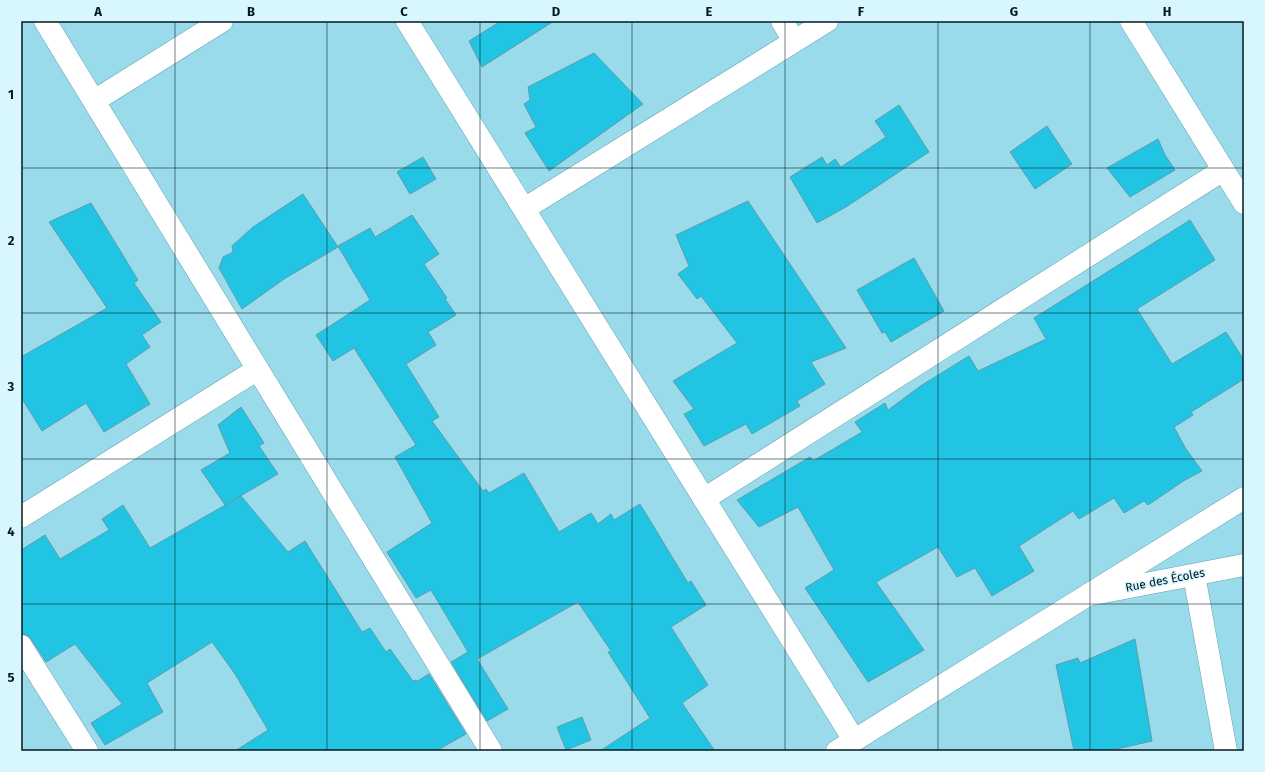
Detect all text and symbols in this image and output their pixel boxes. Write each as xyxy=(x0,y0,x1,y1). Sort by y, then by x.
text: A xyxy=(93,4,102,19)
text: B xyxy=(247,4,255,19)
text: C xyxy=(400,4,408,19)
text: D xyxy=(552,4,561,19)
text: E xyxy=(706,4,713,19)
text: F xyxy=(858,4,865,19)
text: G xyxy=(1010,4,1018,19)
text: H xyxy=(1163,4,1171,19)
text: 1 xyxy=(8,87,14,102)
text: 2 xyxy=(8,233,15,248)
text: 3 xyxy=(7,379,15,394)
text: 4 xyxy=(7,524,15,539)
street label: Rue des Écoles xyxy=(1124,564,1206,595)
text: 5 xyxy=(8,670,15,685)

